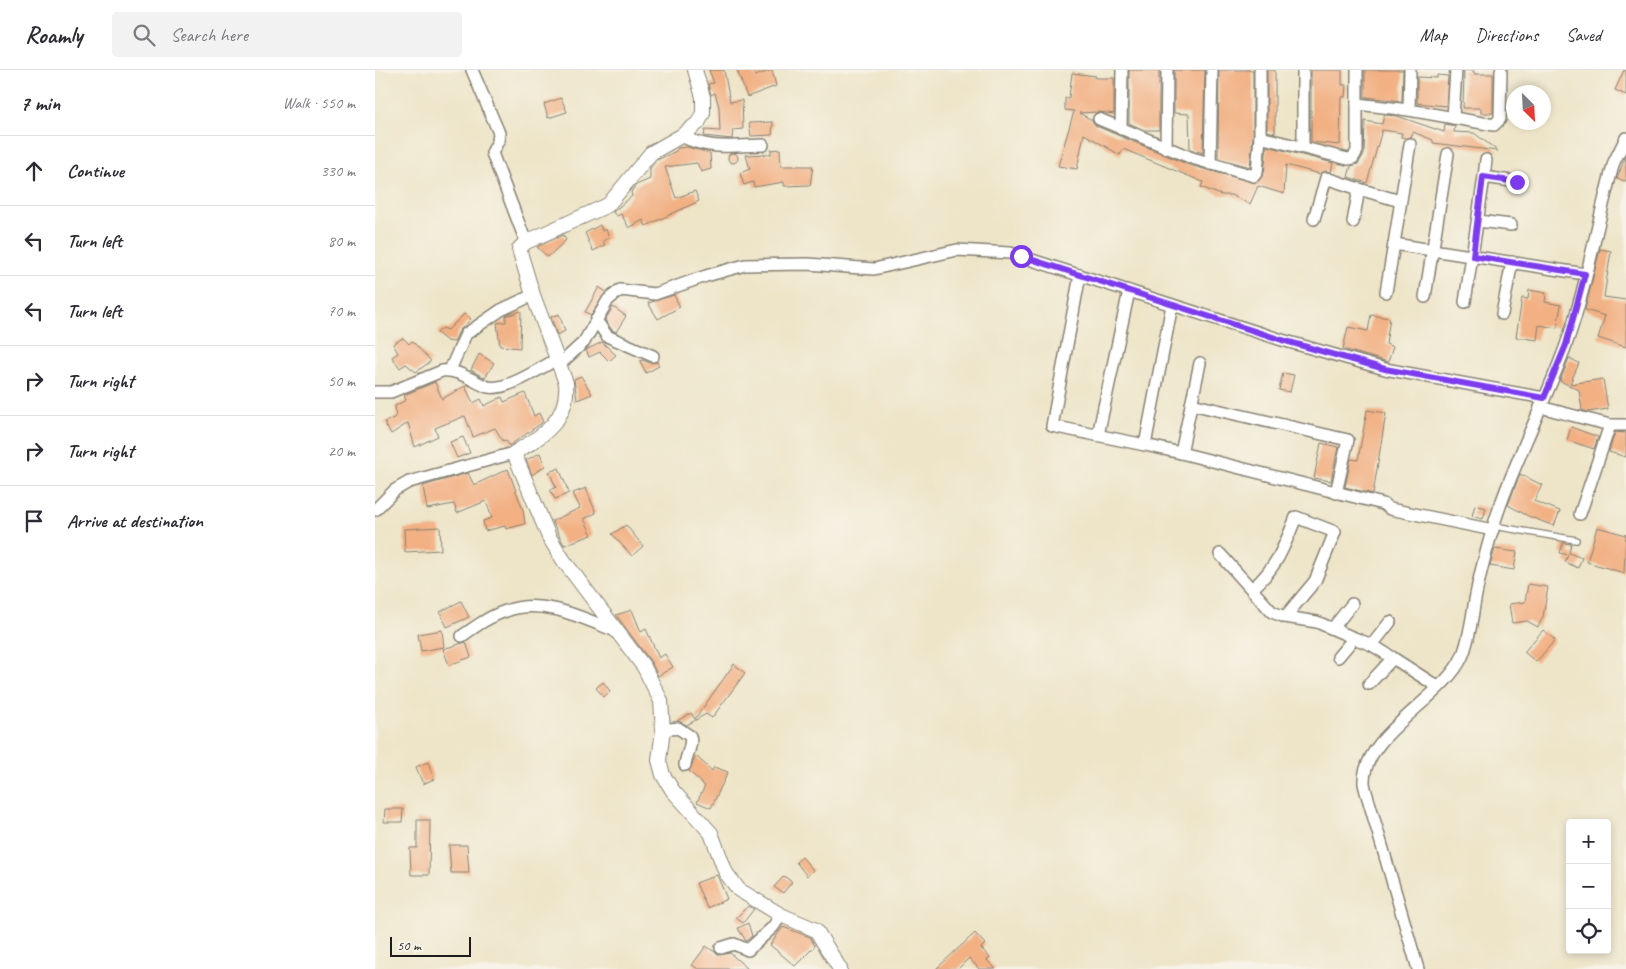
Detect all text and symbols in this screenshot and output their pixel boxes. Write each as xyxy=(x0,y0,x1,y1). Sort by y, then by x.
search box xyxy=(112,12,462,57)
text: Roamly xyxy=(25,20,82,50)
icon: search xyxy=(130,21,158,49)
text: Search here xyxy=(170,23,248,47)
text: Map xyxy=(1420,24,1447,46)
text: Directions xyxy=(1475,24,1538,46)
text: Saved xyxy=(1566,24,1601,46)
north arrow xyxy=(1506,85,1551,130)
text: 7 min xyxy=(20,90,60,116)
text: Walk · 550 m xyxy=(283,93,355,113)
icon: ahead xyxy=(20,157,48,185)
text: Continue xyxy=(67,159,124,183)
text: 330 m xyxy=(321,161,355,181)
route end xyxy=(1506,171,1529,194)
icon: left xyxy=(20,227,48,255)
text: Turn left xyxy=(67,229,122,253)
text: 80 m xyxy=(328,231,355,251)
route start xyxy=(1010,245,1033,268)
icon: left xyxy=(20,297,48,325)
text: Turn left xyxy=(67,299,122,323)
text: 70 m xyxy=(328,301,355,321)
icon: right xyxy=(20,367,48,395)
text: Turn right xyxy=(67,369,134,393)
text: 50 m xyxy=(328,371,355,391)
icon: right xyxy=(20,437,48,465)
text: Turn right xyxy=(67,439,134,463)
text: 20 m xyxy=(328,441,355,461)
icon: arrive xyxy=(20,507,48,535)
text: Arrive at destination xyxy=(67,509,203,533)
map controls xyxy=(1566,819,1611,954)
button: + xyxy=(1566,819,1611,864)
button: − xyxy=(1566,864,1611,909)
button: locate xyxy=(1566,909,1611,954)
scale bar xyxy=(390,934,471,957)
text: 50 m xyxy=(397,937,421,954)

